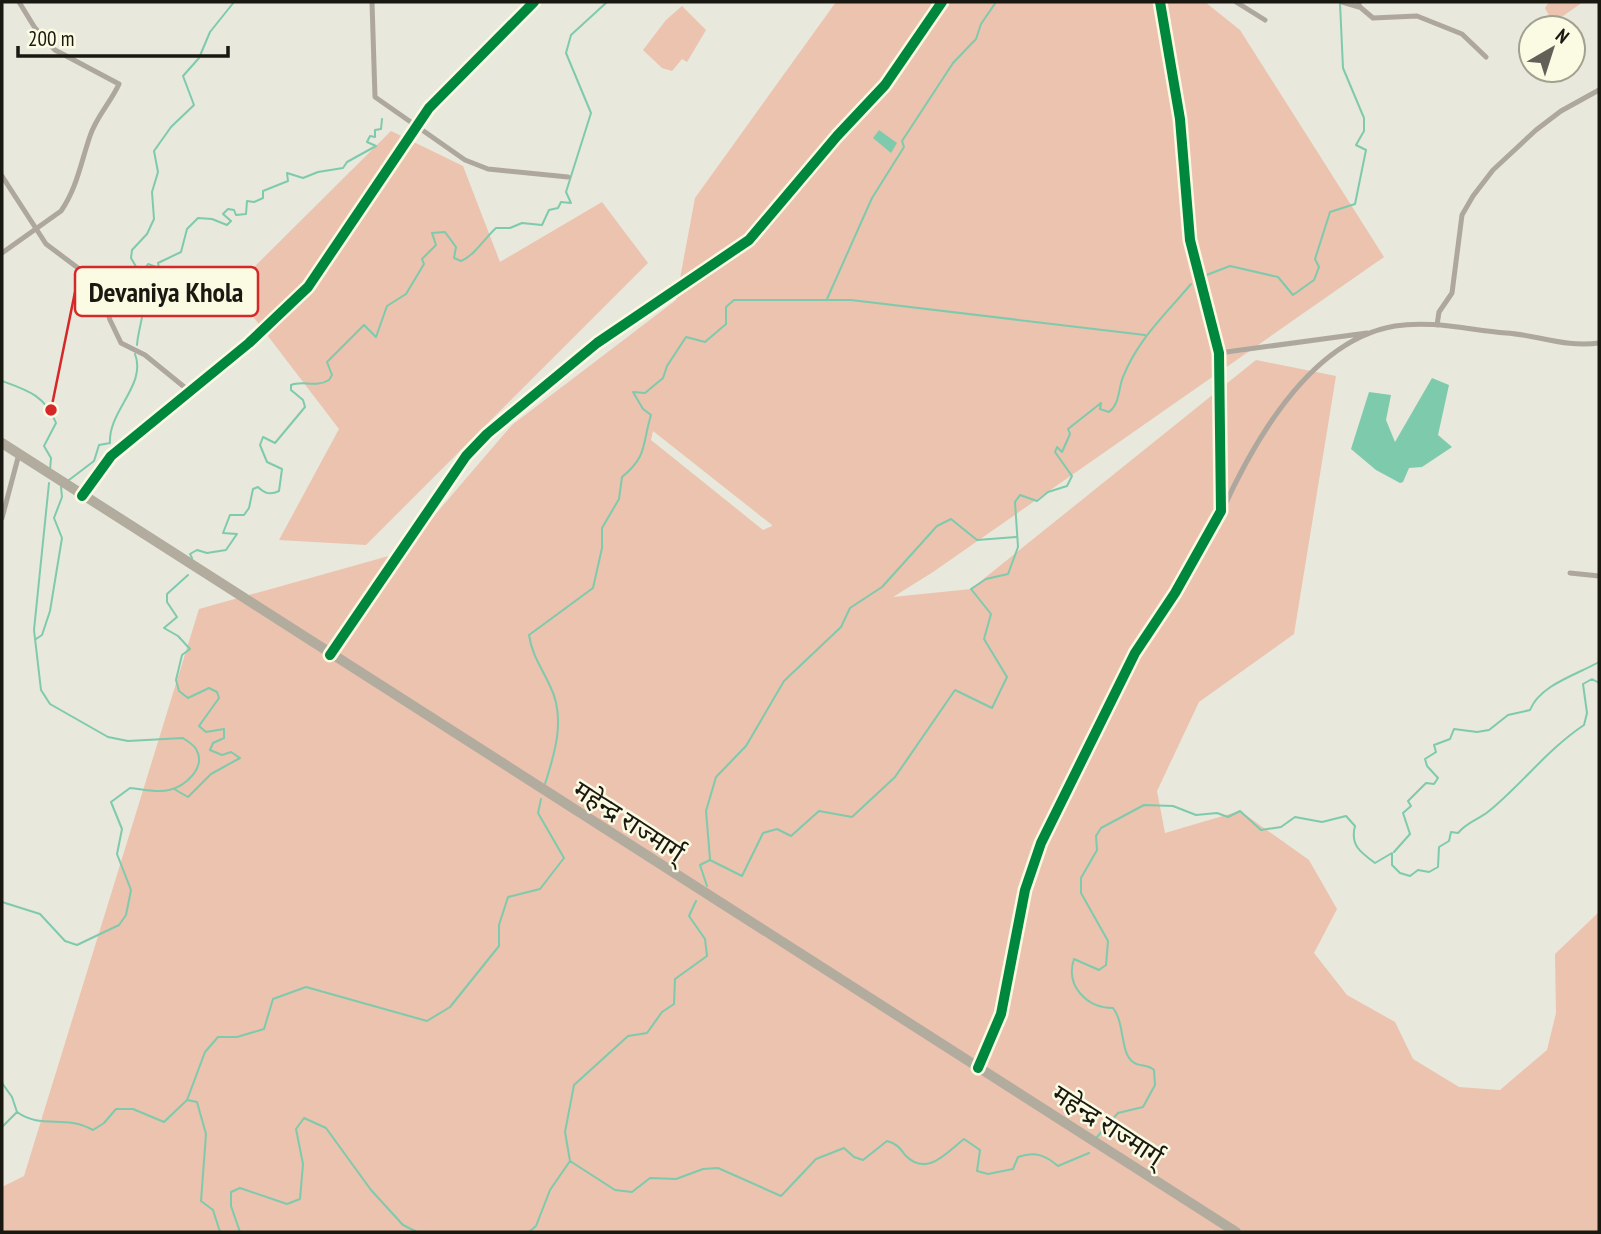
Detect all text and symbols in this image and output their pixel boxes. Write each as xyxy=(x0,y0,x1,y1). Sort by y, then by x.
scale bar xyxy=(18,14,228,58)
north arrow xyxy=(1517,14,1587,84)
text: N xyxy=(1551,23,1574,48)
text: 200 m xyxy=(28,25,74,52)
callout: Devaniya Khola xyxy=(75,267,258,316)
text: Devaniya Khola xyxy=(89,273,243,310)
street label: महेन्द्र राज्मार्ग् xyxy=(567,773,694,871)
street label: महेन्द्र राज्मार्ग् xyxy=(1046,1077,1173,1175)

